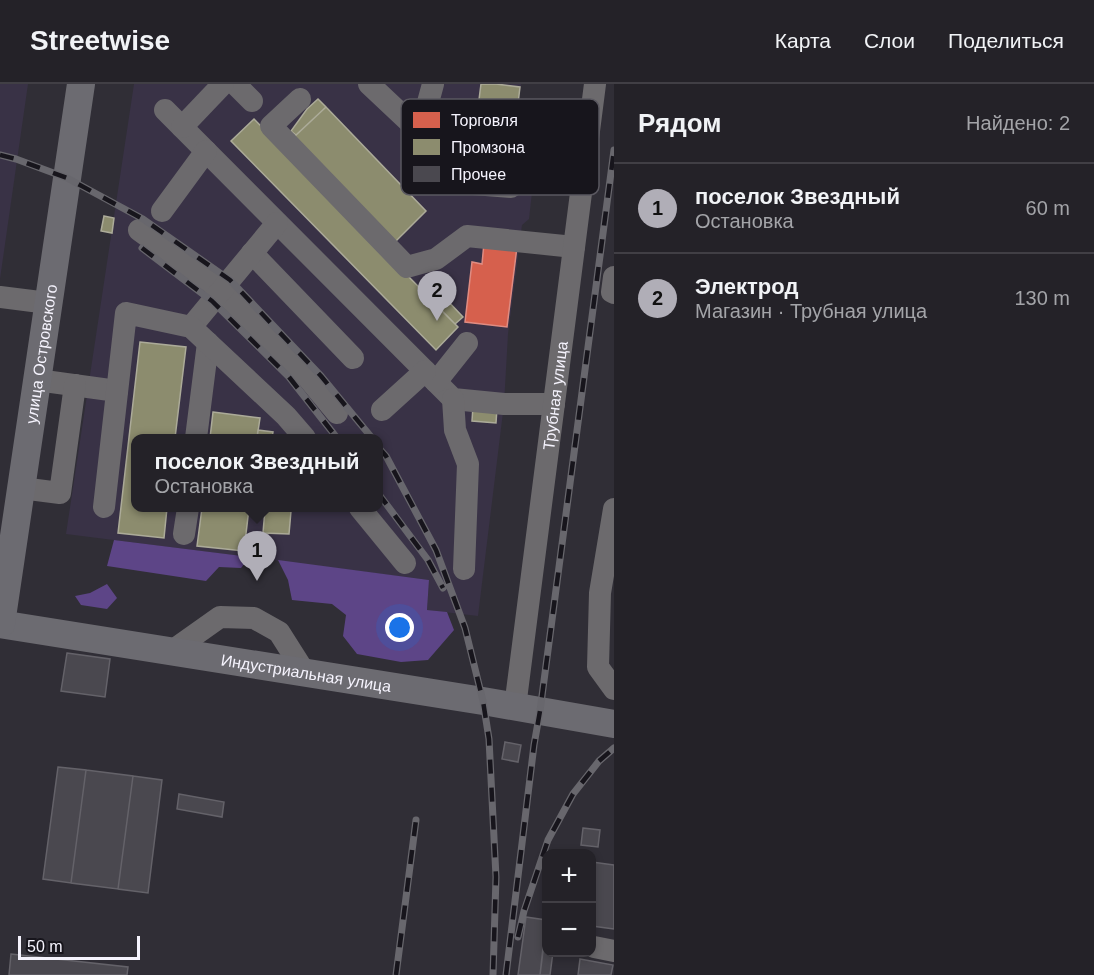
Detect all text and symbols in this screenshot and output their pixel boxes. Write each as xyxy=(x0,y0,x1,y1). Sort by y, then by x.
text: Streetwise xyxy=(30,25,170,56)
text: Карта xyxy=(775,29,831,52)
text: Слои xyxy=(864,29,915,52)
text: Поделиться xyxy=(948,29,1064,52)
legend xyxy=(401,99,599,195)
text: Рядом xyxy=(638,108,721,138)
text: Торговля xyxy=(451,112,518,129)
text: Найдено: 2 xyxy=(966,112,1070,134)
text: Промзона xyxy=(451,139,525,156)
text: Прочее xyxy=(451,166,506,183)
text: поселок Звездный xyxy=(695,184,900,209)
text: 1 xyxy=(652,197,663,219)
text: 60 m xyxy=(1026,197,1070,219)
text: Остановка xyxy=(695,210,794,232)
pin: 2 xyxy=(418,272,456,321)
text: Электрод xyxy=(695,274,798,299)
street label: улица Островского xyxy=(22,283,60,425)
text: 2 xyxy=(652,287,663,309)
text: 130 m xyxy=(1014,287,1070,309)
text: Магазин · Трубная улица xyxy=(695,300,927,322)
street label: Трубная улица xyxy=(540,340,570,451)
popup xyxy=(131,434,383,512)
text: поселок Звездный xyxy=(155,449,359,474)
text: Остановка xyxy=(155,475,253,497)
pin: 1 xyxy=(238,532,276,581)
your location xyxy=(385,613,414,642)
street label: Индустриальная улица xyxy=(220,651,393,695)
map controls xyxy=(542,849,596,957)
button: + xyxy=(542,849,596,903)
button: − xyxy=(542,903,596,957)
scale bar xyxy=(18,933,140,960)
text: 50 m xyxy=(27,938,63,955)

